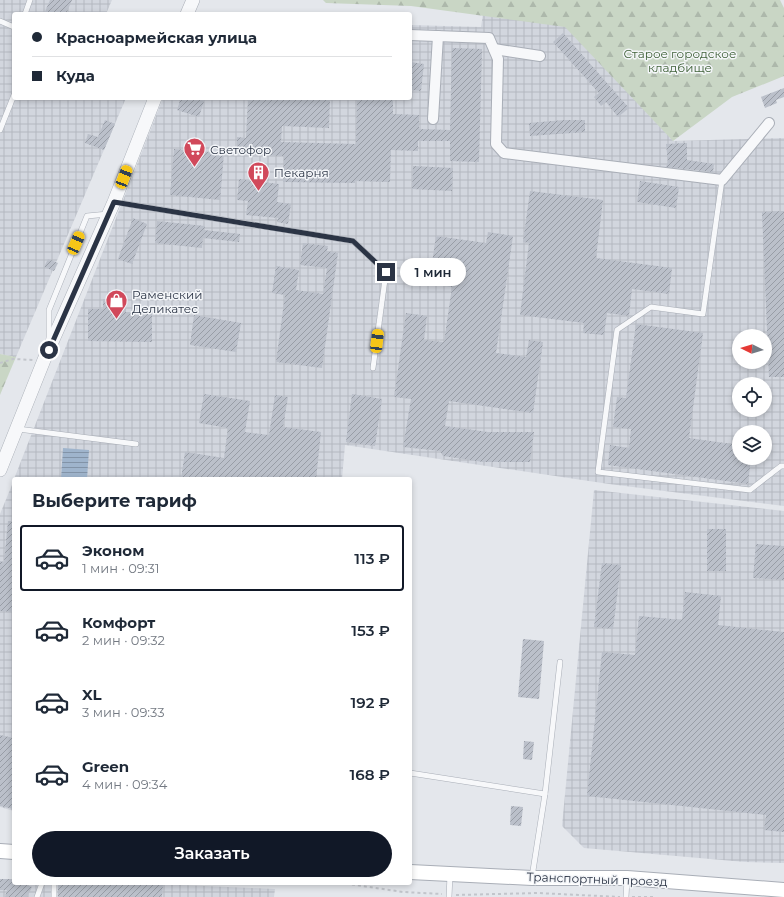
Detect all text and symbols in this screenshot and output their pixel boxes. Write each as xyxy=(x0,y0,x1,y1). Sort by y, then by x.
text: Красноармейская улица xyxy=(56,28,257,47)
park label: Старое городское кладбище xyxy=(624,46,736,75)
text: Куда xyxy=(56,66,95,85)
supermarket icon: Светофор xyxy=(182,136,208,169)
place label: Светофор xyxy=(210,142,271,157)
building icon: Пекарня xyxy=(245,159,271,192)
car xyxy=(114,164,134,190)
place label: Пекарня xyxy=(274,165,329,180)
car xyxy=(66,230,86,256)
callout: 1 мин xyxy=(400,258,466,286)
route end xyxy=(377,263,395,281)
text: 1 мин xyxy=(414,264,452,280)
place label: Раменский Деликатес xyxy=(132,287,203,316)
shop icon: Раменский Деликатес xyxy=(103,288,129,321)
car xyxy=(370,328,384,354)
north arrow xyxy=(732,329,772,369)
map controls xyxy=(732,329,772,465)
route start xyxy=(40,341,58,359)
button: locate xyxy=(732,377,772,417)
button: layers xyxy=(732,425,772,465)
text: Выберите тариф xyxy=(32,490,197,512)
icon: car xyxy=(34,540,70,576)
text: Эконом xyxy=(82,541,144,560)
text: 113 ₽ xyxy=(354,549,390,568)
text: 1 мин · 09:31 xyxy=(82,560,159,576)
icon: car xyxy=(34,612,70,648)
text: Комфорт xyxy=(82,613,155,632)
text: 153 ₽ xyxy=(351,621,390,640)
text: 2 мин · 09:32 xyxy=(82,632,165,648)
icon: car xyxy=(34,684,70,720)
text: XL xyxy=(82,685,101,704)
text: 192 ₽ xyxy=(351,693,390,712)
text: 3 мин · 09:33 xyxy=(82,704,165,720)
icon: car xyxy=(34,756,70,792)
text: Green xyxy=(82,757,129,776)
text: 168 ₽ xyxy=(350,765,390,784)
text: 4 мин · 09:34 xyxy=(82,776,167,792)
button: Заказать xyxy=(32,831,392,877)
street label: Транспортный проезд xyxy=(526,869,668,889)

